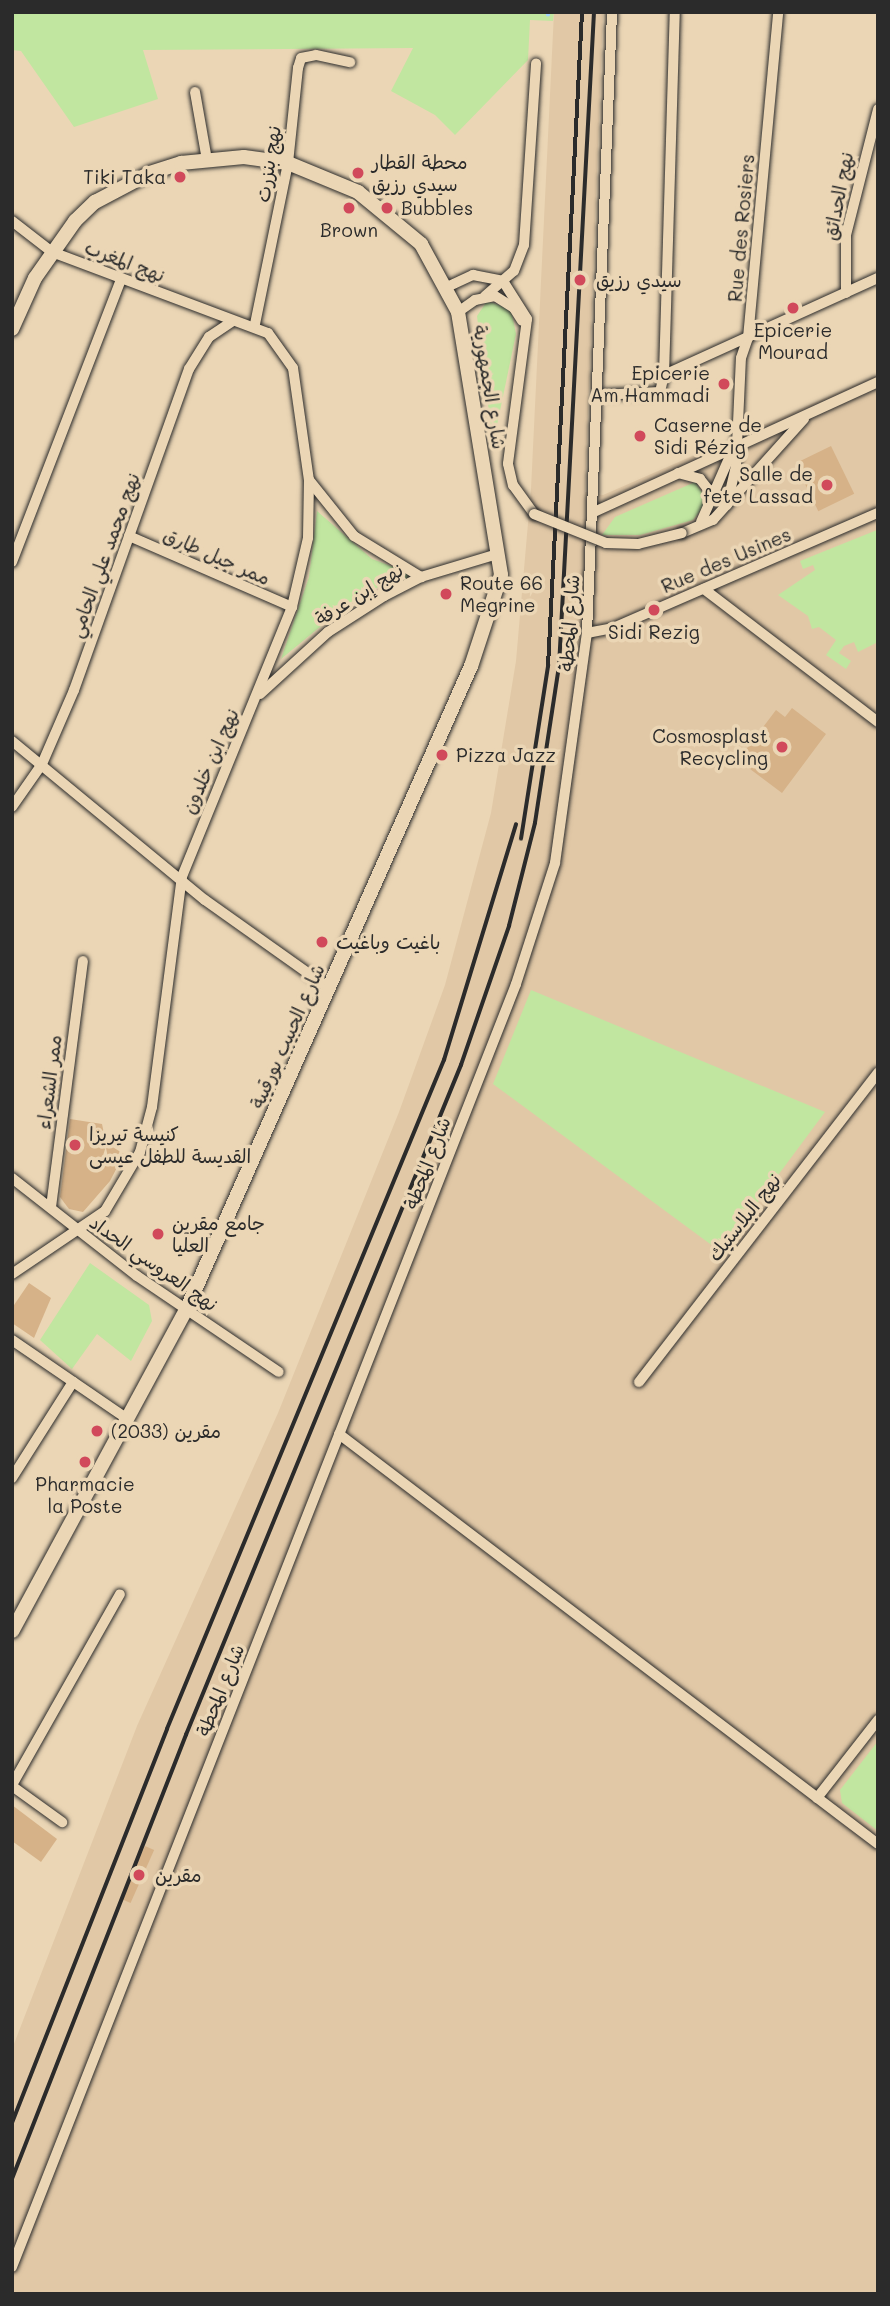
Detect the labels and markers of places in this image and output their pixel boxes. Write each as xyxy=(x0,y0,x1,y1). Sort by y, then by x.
place label: محطة القطار سيدي رزيق xyxy=(372,151,468,195)
marker: محطة القطار سيدي رزيق xyxy=(350,165,366,181)
place label: Tiki Taka xyxy=(83,166,166,188)
marker: Tiki Taka xyxy=(172,169,188,185)
place label: Bubbles xyxy=(401,197,473,219)
marker: Brown xyxy=(341,200,357,216)
marker: Bubbles xyxy=(379,200,395,216)
place label: Brown xyxy=(320,219,378,241)
place label: سيدي رزيق xyxy=(596,269,682,291)
marker: سيدي رزيق xyxy=(570,270,590,290)
marker: Epicerie Mourad xyxy=(785,300,801,316)
place label: Epicerie Mourad xyxy=(754,319,832,363)
place label: Epicerie Am Hammadi xyxy=(590,362,710,406)
marker: Epicerie Am Hammadi xyxy=(716,376,732,392)
place label: Caserne de Sidi Rézig xyxy=(654,414,762,458)
marker: Caserne de Sidi Rézig xyxy=(632,428,648,444)
place label: Salle de fete Lassad xyxy=(703,463,813,507)
marker: Salle de fete Lassad xyxy=(819,477,835,493)
place label: Route 66 Megrine xyxy=(460,572,543,616)
marker: Route 66 Megrine xyxy=(438,586,454,602)
marker: Sidi Rezig xyxy=(646,602,662,618)
place label: Sidi Rezig xyxy=(608,621,700,643)
place label: Cosmosplast Recycling xyxy=(652,725,768,769)
marker: Cosmosplast Recycling xyxy=(774,739,790,755)
place label: Pizza Jazz xyxy=(456,744,556,766)
marker: Pizza Jazz xyxy=(434,747,450,763)
place label: باغيت وباغيت xyxy=(336,931,441,953)
marker: باغيت وباغيت xyxy=(314,934,330,950)
place label: كنيسة تيريزا القديسة للطفل عيسى xyxy=(89,1123,251,1167)
marker: كنيسة تيريزا القديسة للطفل عيسى xyxy=(67,1137,83,1153)
place label: جامع مقرين العليا xyxy=(172,1212,265,1256)
marker: جامع مقرين العليا xyxy=(150,1226,166,1242)
place label: مقرين (2033) xyxy=(111,1420,221,1442)
marker: مقرين (2033) xyxy=(89,1423,105,1439)
marker: Pharmacie la Poste xyxy=(77,1454,93,1470)
place label: Pharmacie la Poste xyxy=(35,1473,135,1517)
place label: مقرين xyxy=(155,1864,202,1886)
marker: مقرين xyxy=(129,1865,149,1885)

